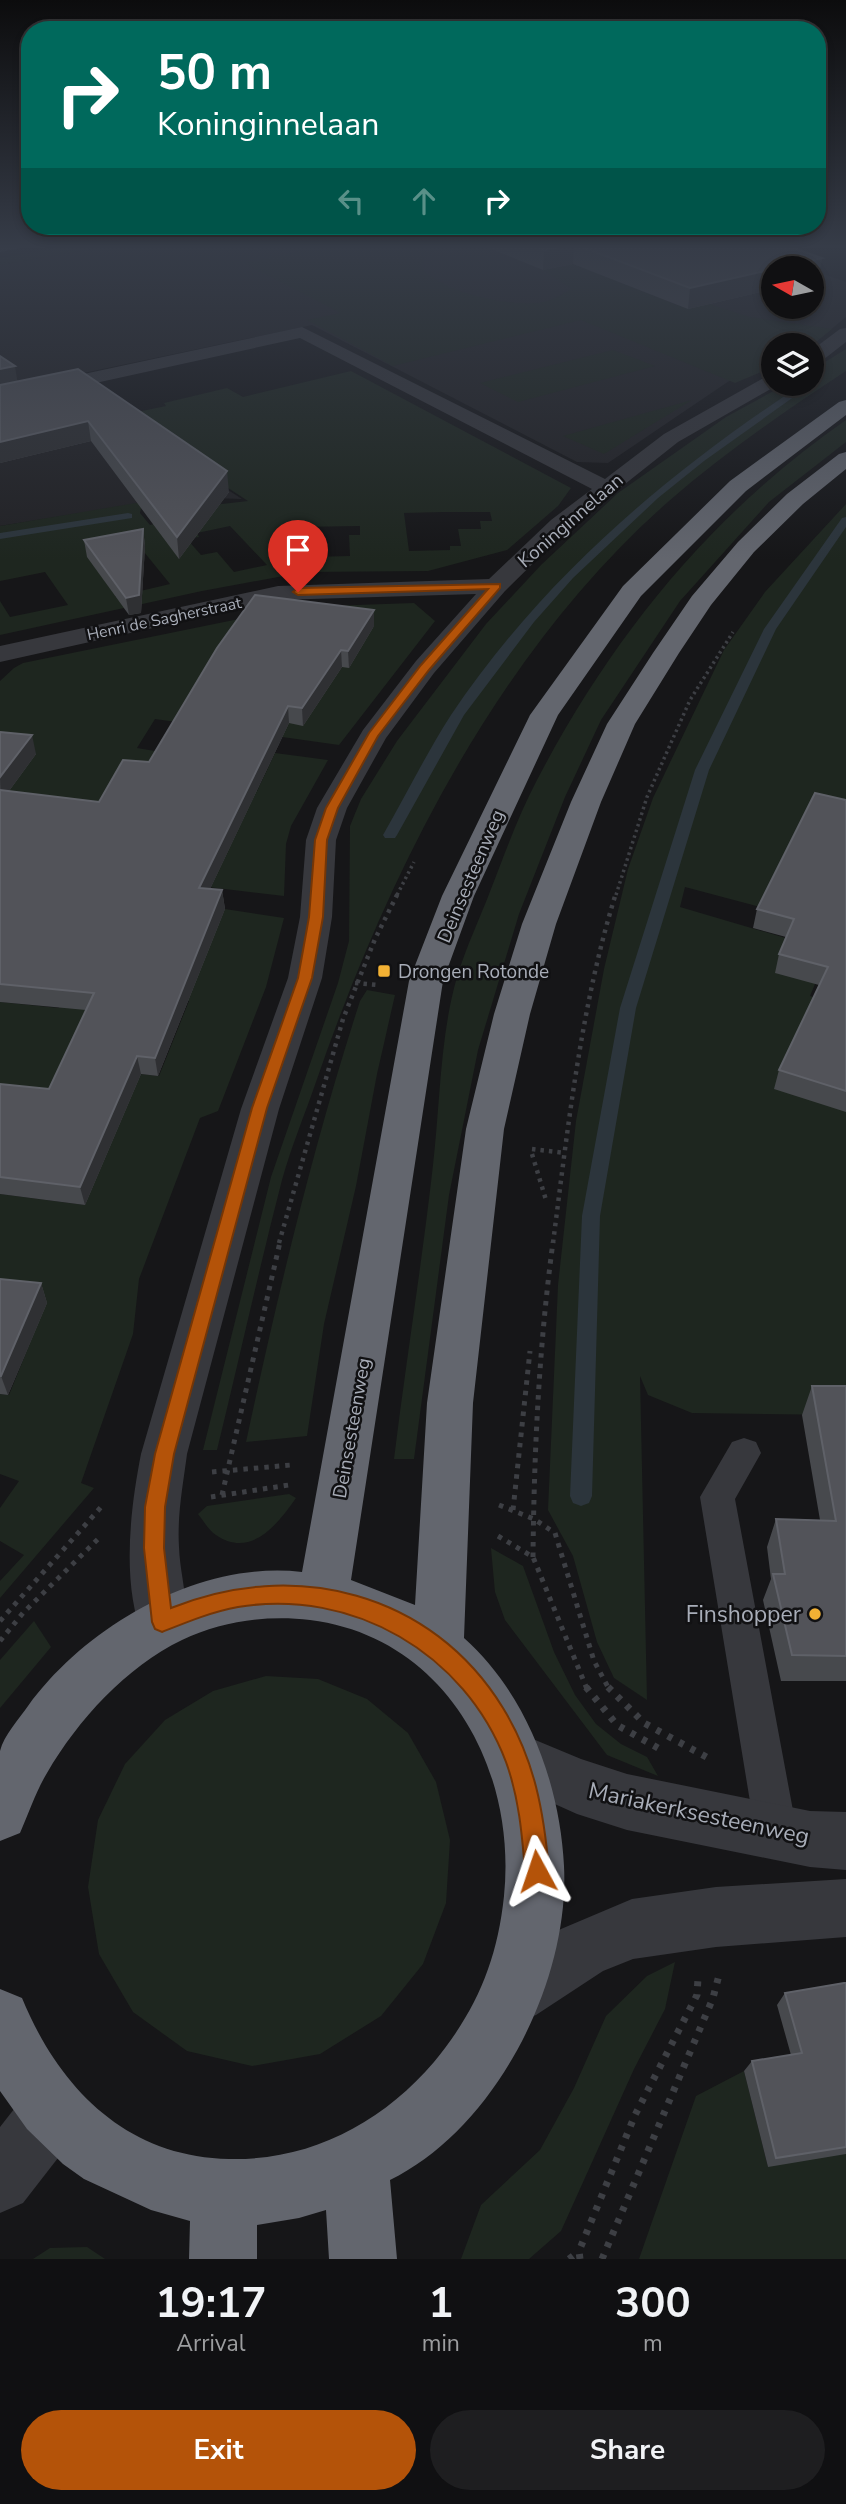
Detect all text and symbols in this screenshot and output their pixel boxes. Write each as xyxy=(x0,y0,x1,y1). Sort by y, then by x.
text: 50 m xyxy=(157,39,272,106)
icon: right xyxy=(42,49,133,140)
text: Koninginnelaan xyxy=(157,103,379,146)
icon: left xyxy=(332,182,370,220)
icon: ahead xyxy=(405,182,443,220)
icon: right xyxy=(478,182,516,220)
north arrow xyxy=(761,256,824,318)
map controls xyxy=(761,256,824,396)
button: layers xyxy=(761,333,824,396)
street label: Koninginnelaan xyxy=(512,468,629,574)
pin xyxy=(268,520,328,592)
icon: arrive xyxy=(279,531,317,569)
street label: Henri de Sagherstraat xyxy=(85,592,244,646)
street label: Deinsesteenweg xyxy=(431,806,511,947)
place label: Drongen Rotonde xyxy=(398,959,549,985)
marker: Drongen Rotonde xyxy=(376,963,392,979)
street label: Deinsesteenweg xyxy=(327,1356,377,1500)
place label: Finshopper xyxy=(686,1599,802,1630)
marker: Finshopper xyxy=(807,1606,823,1622)
street label: Mariakerksesteenweg xyxy=(586,1775,812,1852)
position arrow xyxy=(500,1834,574,1908)
text: 19:17 xyxy=(155,2275,266,2332)
text: 1 xyxy=(428,2275,453,2332)
text: 300 xyxy=(615,2275,691,2332)
text: Arrival xyxy=(176,2328,245,2359)
text: min xyxy=(422,2328,460,2359)
text: m xyxy=(643,2328,663,2359)
button: Exit xyxy=(21,2410,416,2490)
button: Share xyxy=(430,2410,825,2490)

